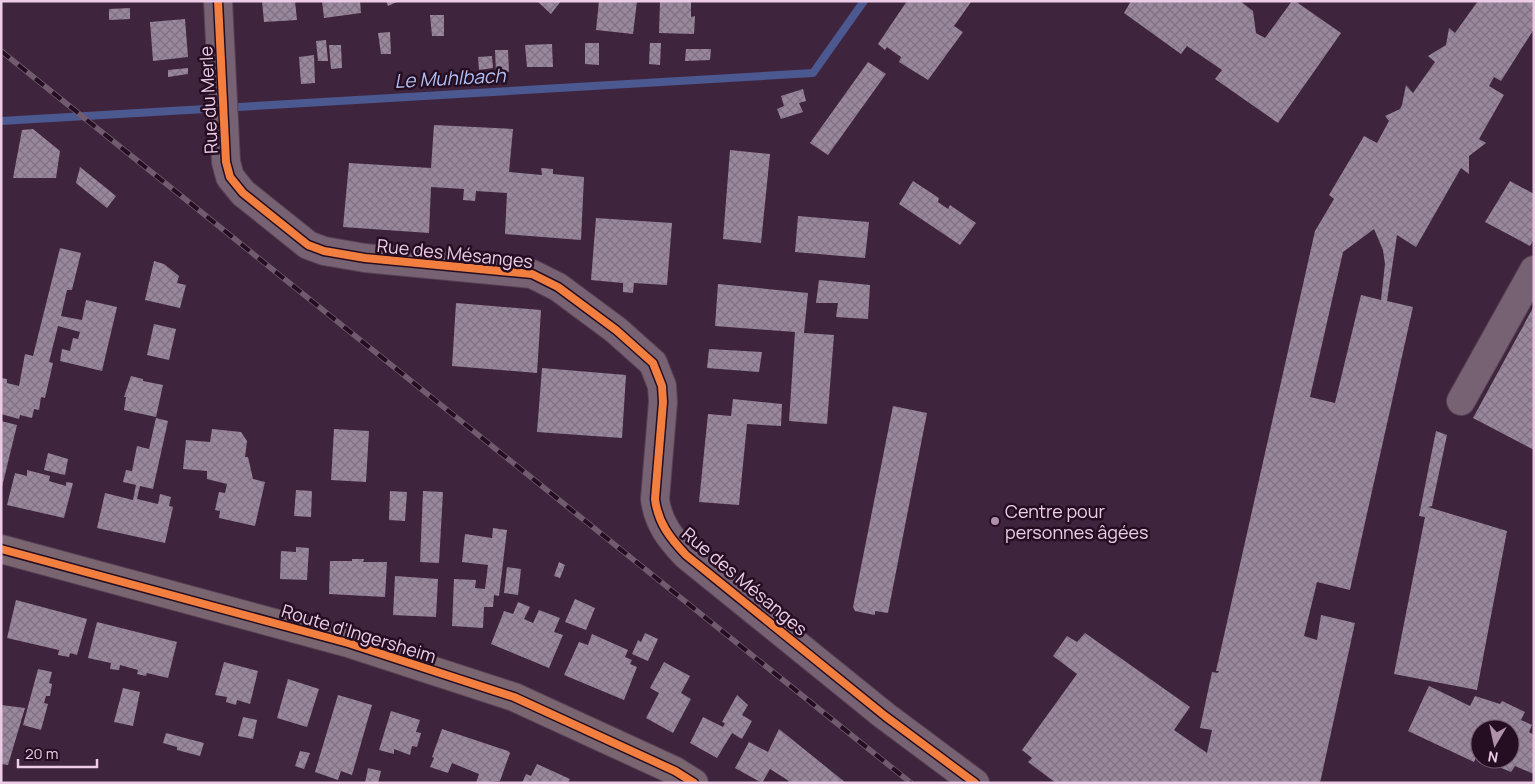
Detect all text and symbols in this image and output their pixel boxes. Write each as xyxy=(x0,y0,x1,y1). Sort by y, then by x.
street label: Rue du Merle xyxy=(193,45,223,155)
water label: Le Muhlbach xyxy=(394,62,507,94)
street label: Rue des Mésanges xyxy=(376,233,534,273)
place label: Centre pour personnes âgées xyxy=(1005,499,1148,544)
marker: Centre pour personnes âgées xyxy=(989,515,1001,527)
street label: Rue des Mésanges xyxy=(677,521,813,641)
street label: Route d'Ingersheim xyxy=(279,598,439,668)
north arrow xyxy=(1470,719,1520,769)
scale bar xyxy=(18,736,96,768)
text: 20 m xyxy=(25,743,58,764)
text: N xyxy=(1486,747,1499,768)

